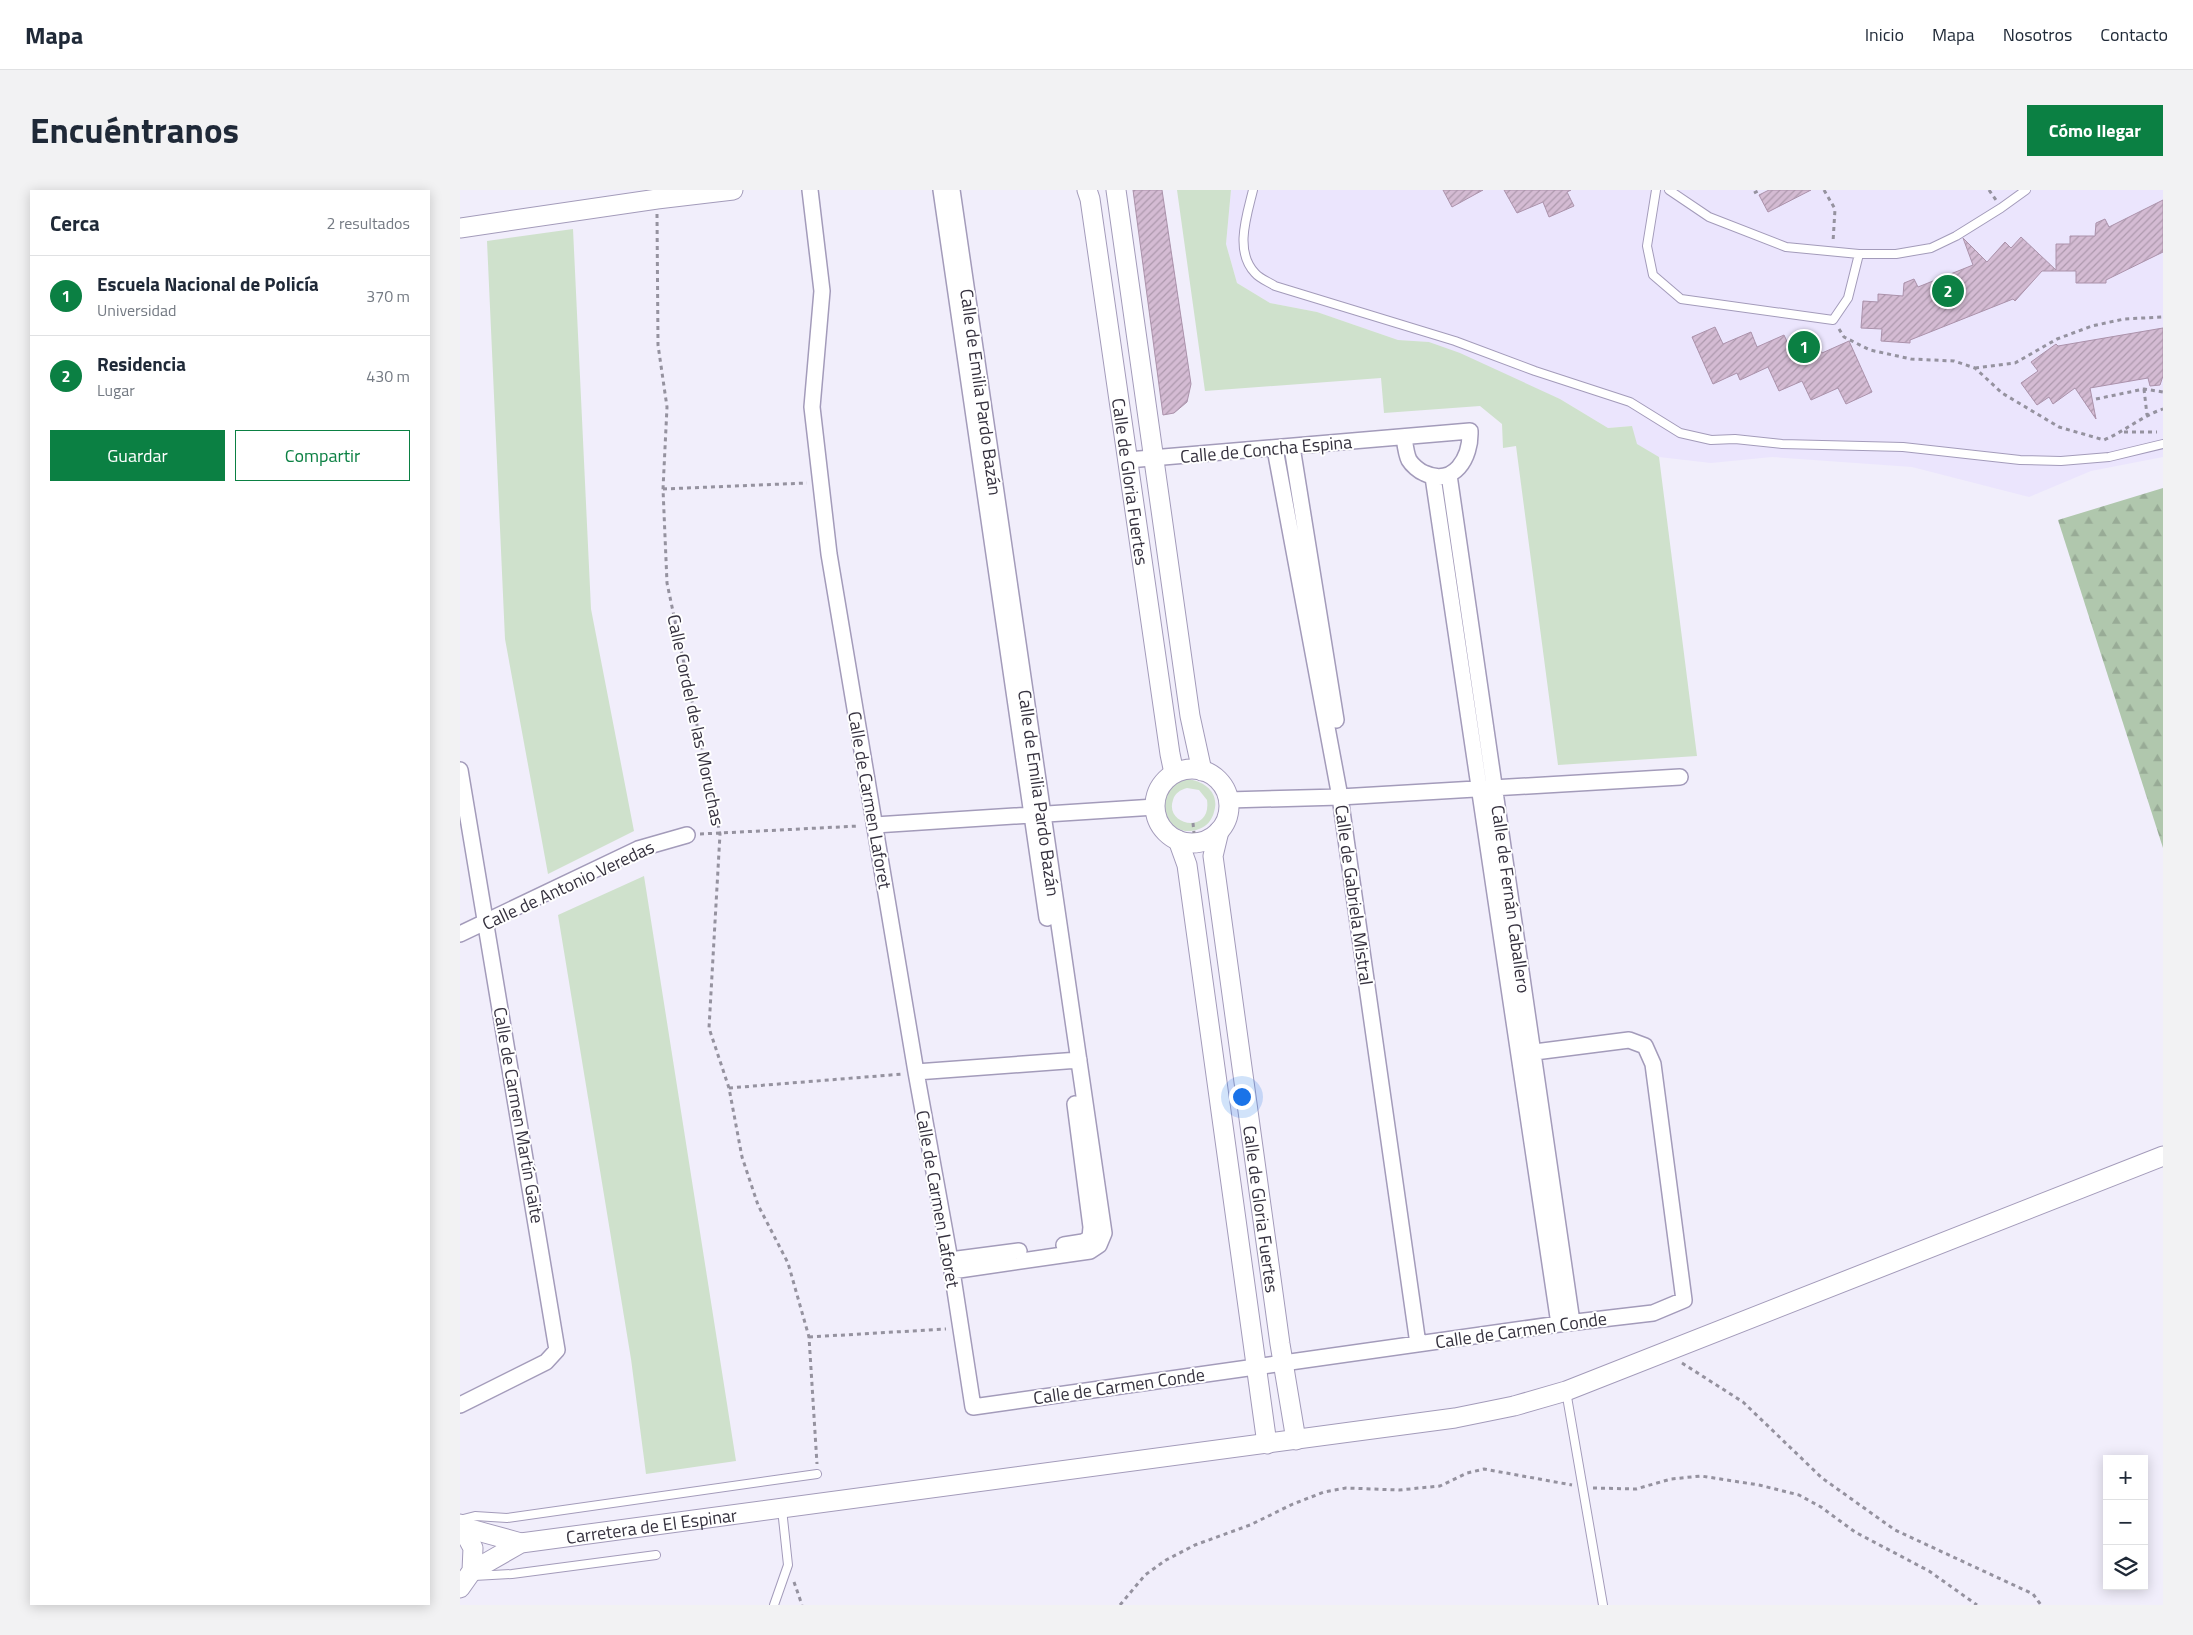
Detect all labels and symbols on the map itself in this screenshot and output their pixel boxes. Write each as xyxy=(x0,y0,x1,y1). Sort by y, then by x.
pin: 2 xyxy=(1932,272,1964,310)
street label: Calle de Emilia Pardo Bazán xyxy=(953,287,1009,497)
pin: 1 xyxy=(1788,328,1820,366)
street label: Calle de Gloria Fuertes xyxy=(1105,396,1156,567)
street label: Calle de Concha Espina xyxy=(1179,428,1353,470)
street label: Calle Cordel de las Moruchas xyxy=(660,612,732,828)
street label: Calle de Emilia Pardo Bazán xyxy=(1011,688,1067,898)
street label: Calle de Carmen Laforet xyxy=(841,709,899,892)
street label: Calle de Gabriela Mistral xyxy=(1328,803,1380,987)
street label: Calle de Fernán Caballero xyxy=(1484,803,1538,995)
street label: Calle de Antonio Veredas xyxy=(478,833,658,937)
street label: Calle de Carmen Martín Gaite xyxy=(487,1005,551,1225)
your location xyxy=(1229,1084,1255,1110)
street label: Calle de Carmen Laforet xyxy=(909,1108,967,1291)
street label: Calle de Gloria Fuertes xyxy=(1237,1124,1286,1294)
street label: Calle de Carmen Conde xyxy=(1433,1305,1609,1355)
street label: Calle de Carmen Conde xyxy=(1031,1361,1207,1411)
street label: Carretera de El Espinar xyxy=(564,1501,739,1550)

